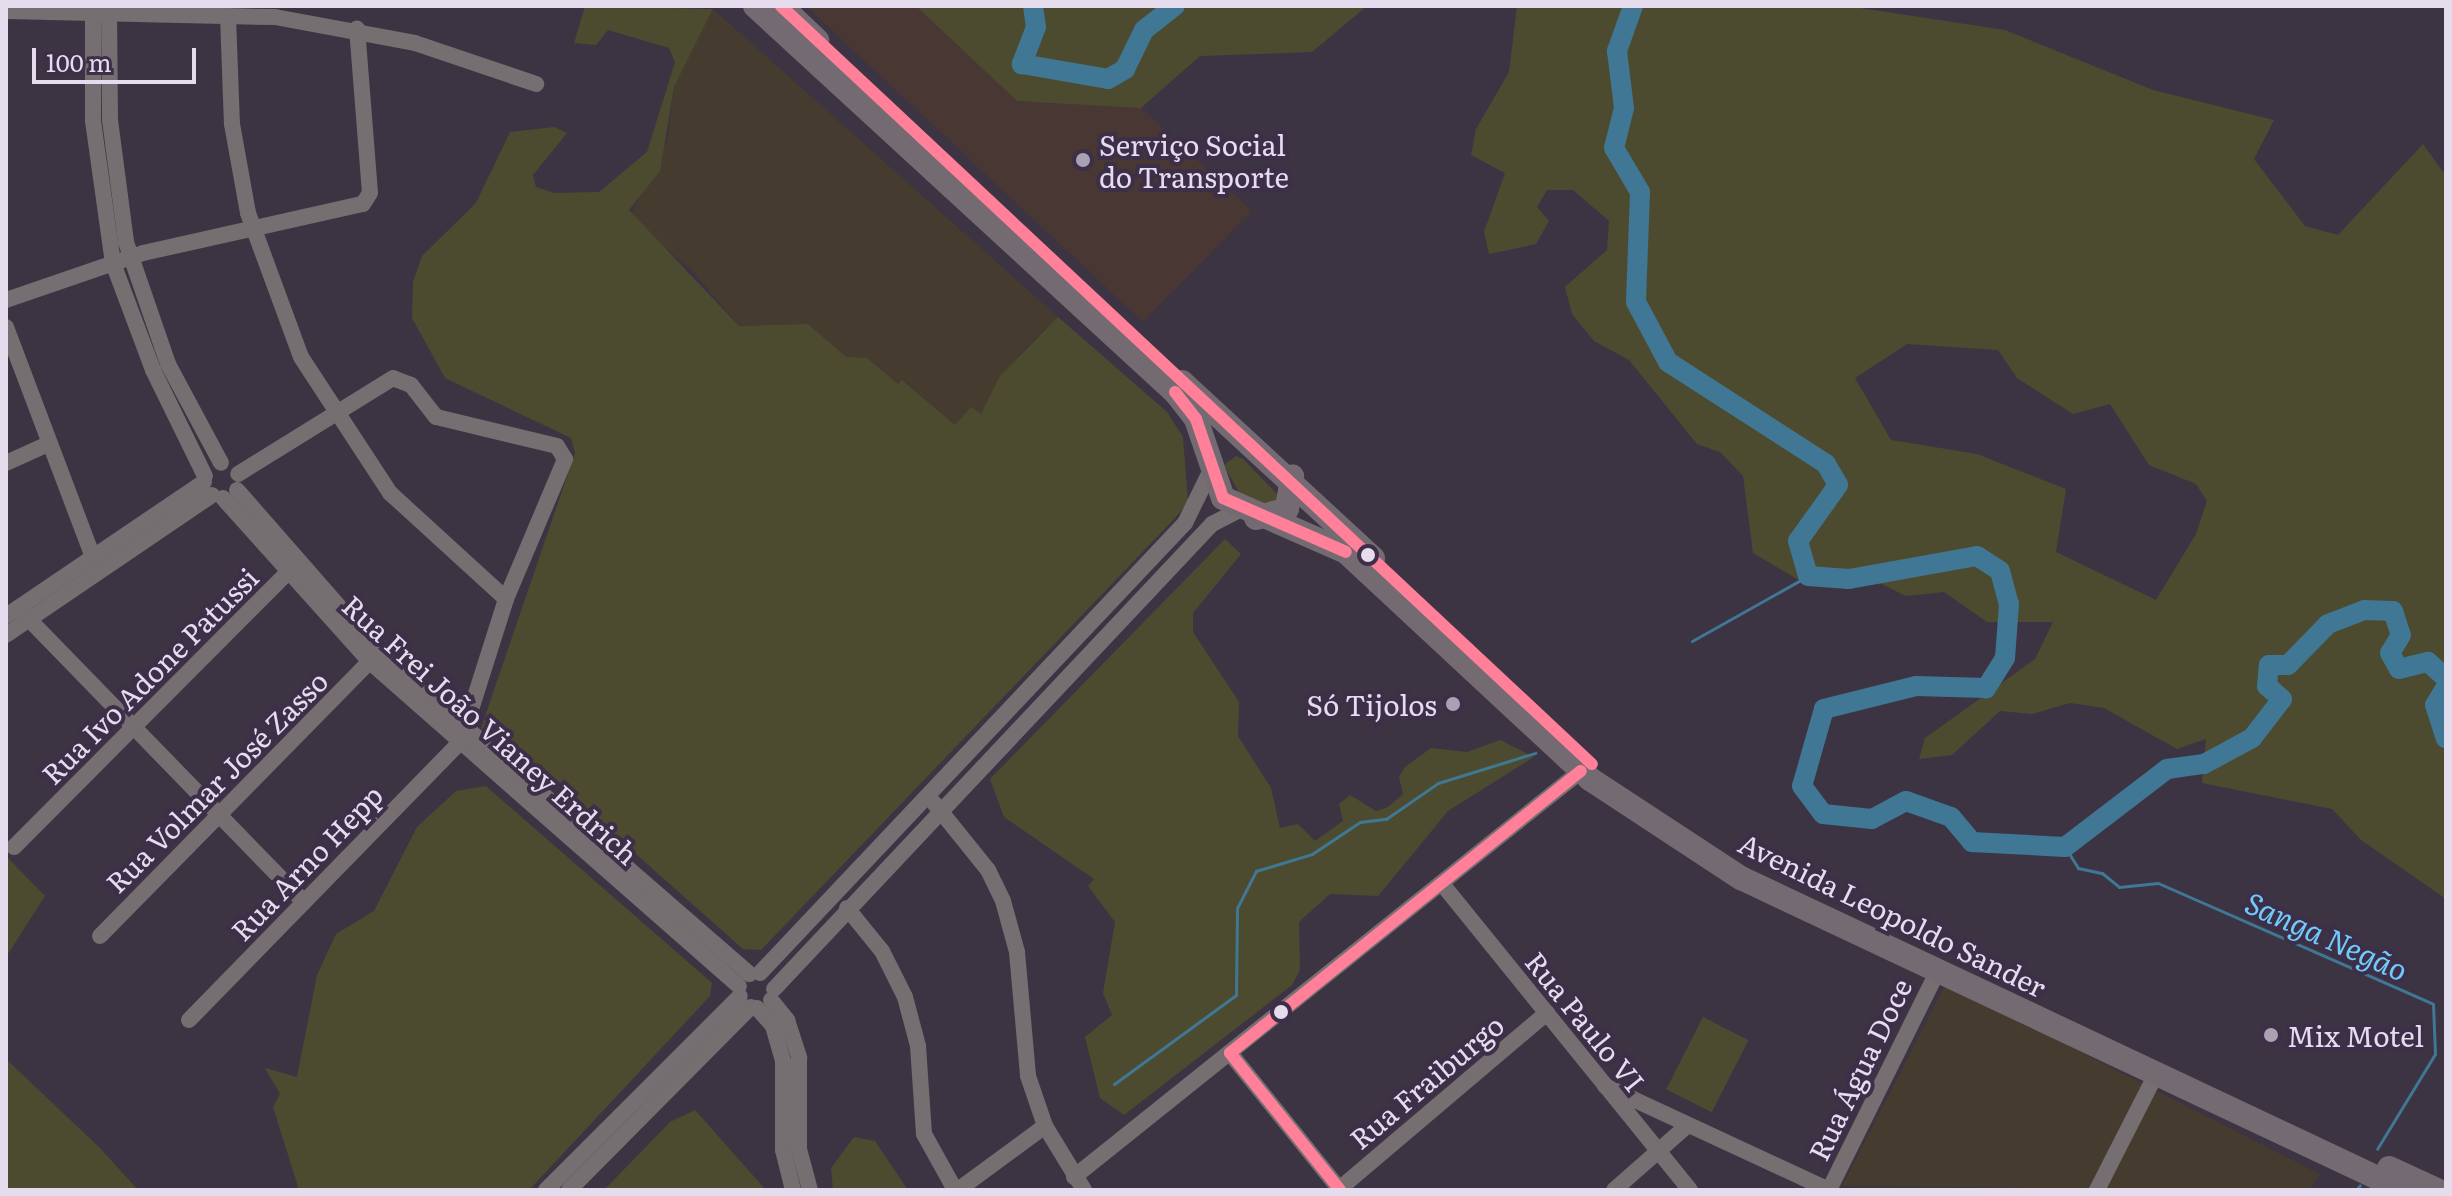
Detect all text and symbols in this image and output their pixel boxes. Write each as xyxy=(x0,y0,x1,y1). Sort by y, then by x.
scale bar xyxy=(36,32,200,82)
text: 100 m xyxy=(46,44,112,79)
place label: Serviço Social do Transporte xyxy=(1099,127,1289,193)
marker: Serviço Social do Transporte xyxy=(1074,151,1092,169)
unlabelled marker xyxy=(1360,547,1376,563)
street label: Rua Ivo Adone Patussi xyxy=(34,560,264,790)
street label: Rua Frei João Vianey Erdrich xyxy=(336,587,646,871)
street label: Rua Volmar José Zasso xyxy=(98,663,334,899)
place label: Só Tijolos xyxy=(1306,687,1437,721)
marker: Só Tijolos xyxy=(1444,695,1462,713)
street label: Rua Arno Hepp xyxy=(223,777,389,947)
street label: Avenida Leopoldo Sander xyxy=(1734,825,2052,1003)
water label: Sanga Negão xyxy=(2240,883,2414,987)
street label: Rua Paulo VI xyxy=(1520,944,1652,1098)
street label: Rua Água Doce xyxy=(1800,973,1918,1165)
unlabelled marker xyxy=(1273,1004,1289,1020)
street label: Rua Fraiburgo xyxy=(1342,1007,1510,1155)
place label: Mix Motel xyxy=(2287,1018,2424,1052)
marker: Mix Motel xyxy=(2262,1026,2280,1044)

